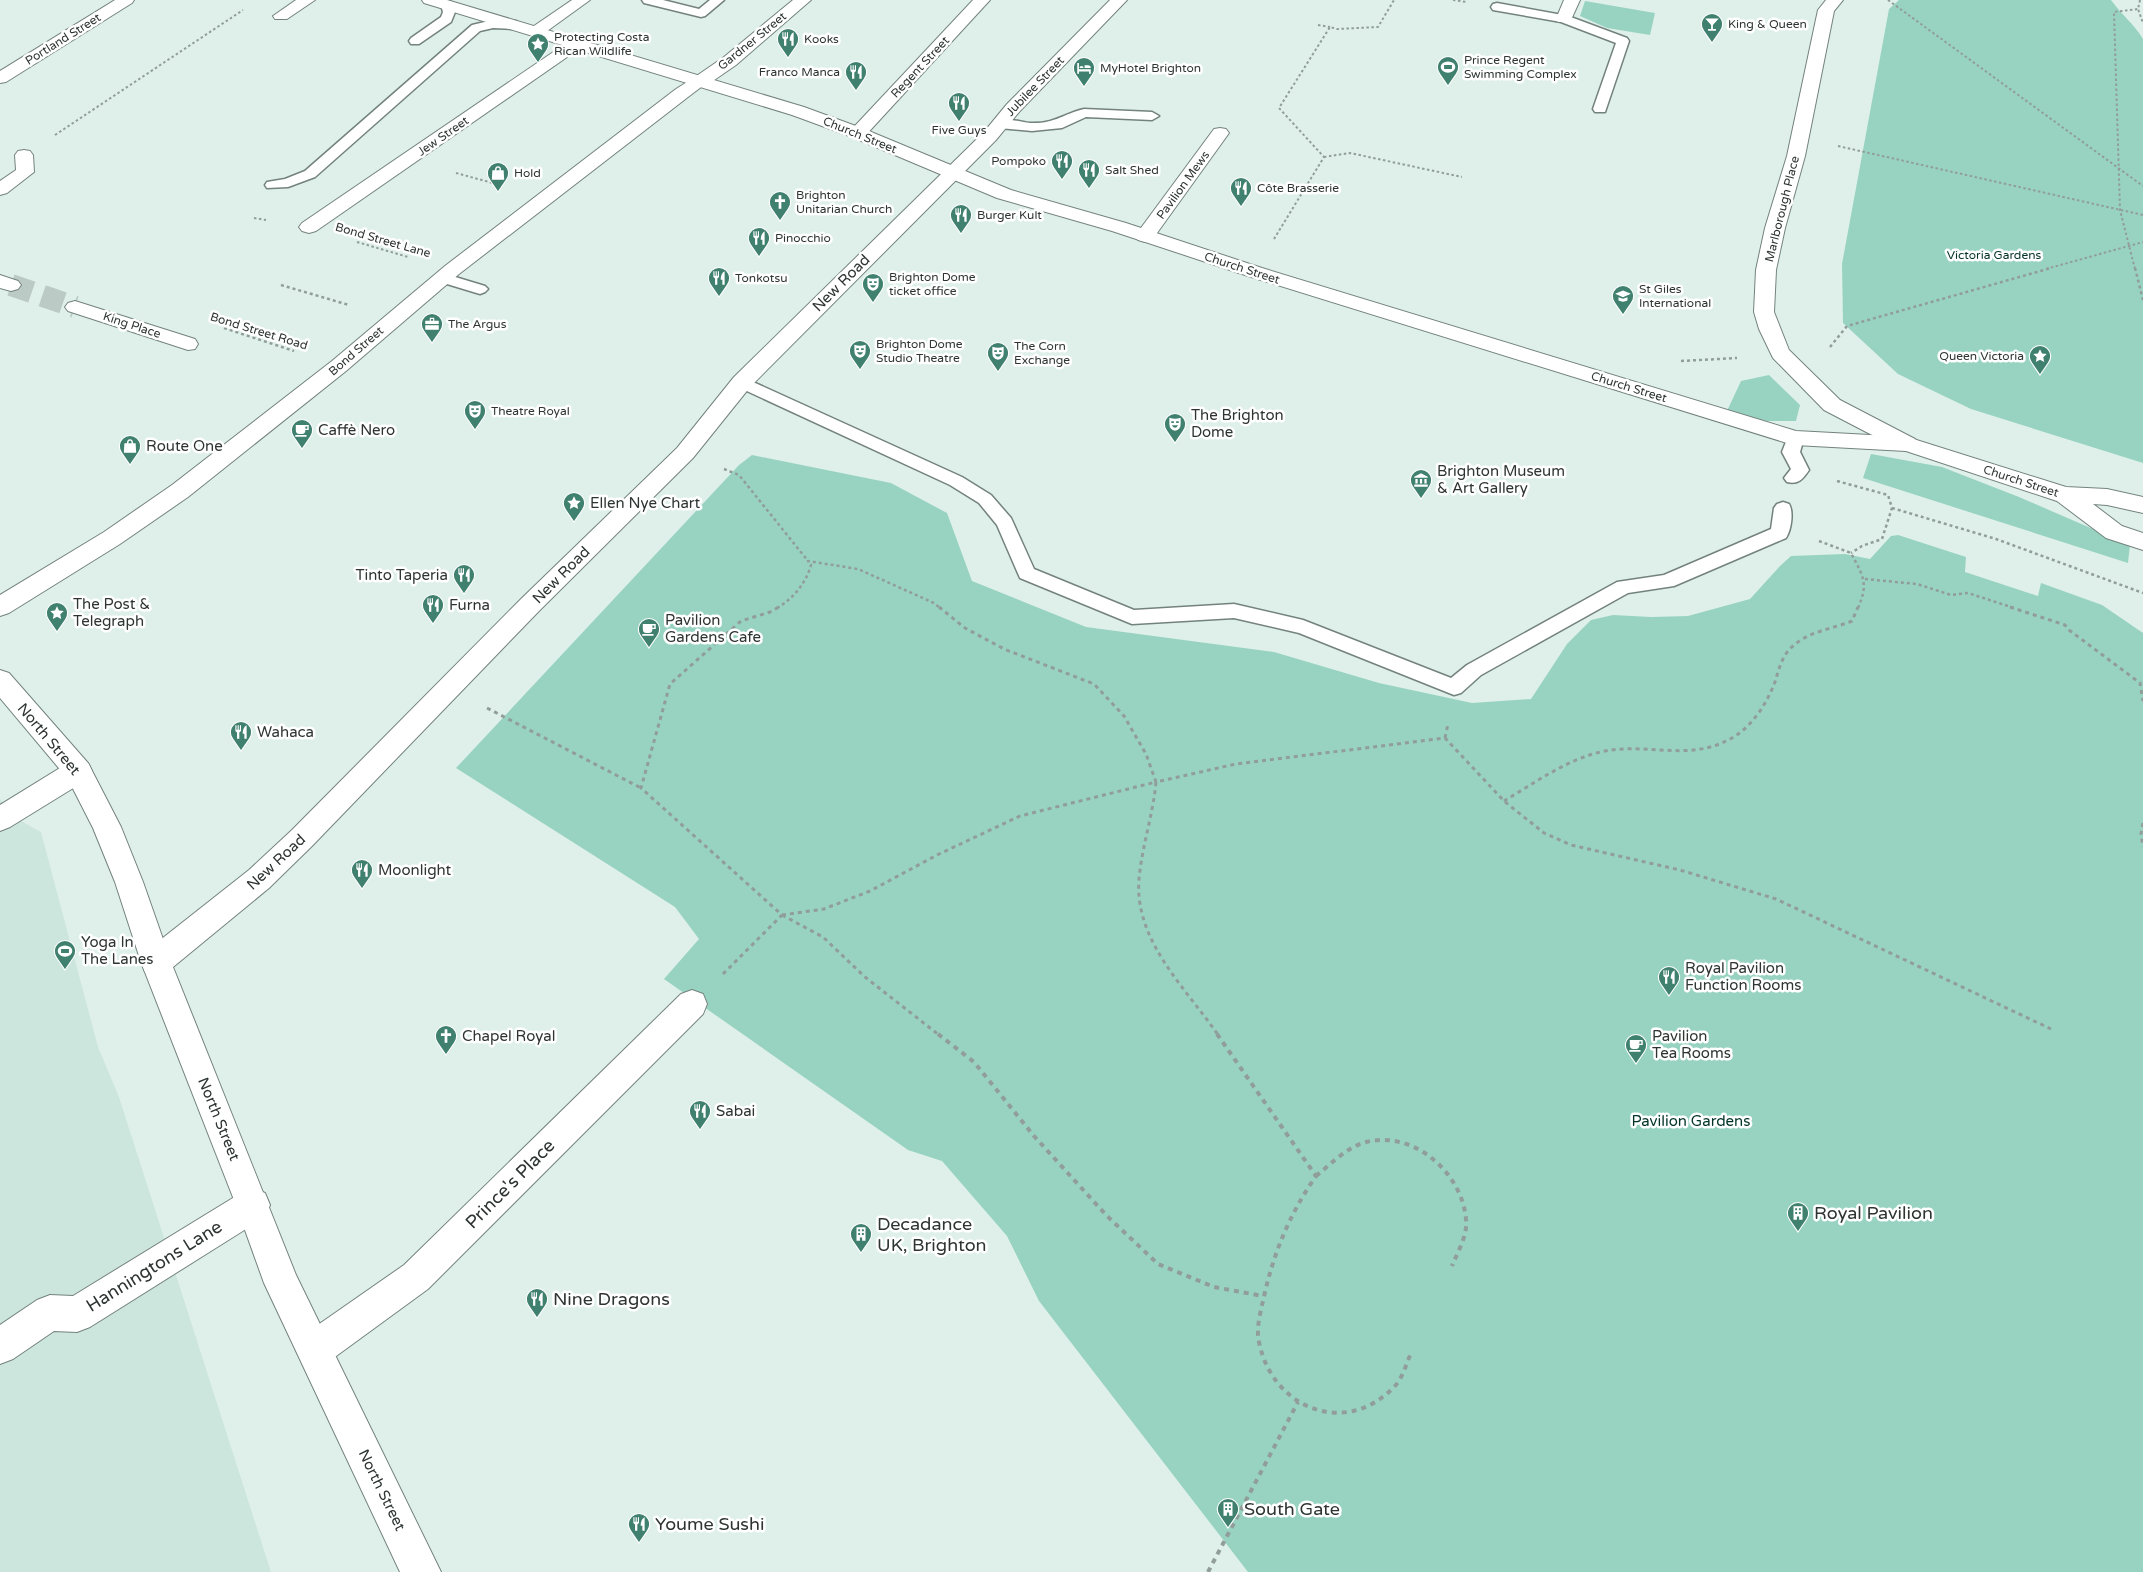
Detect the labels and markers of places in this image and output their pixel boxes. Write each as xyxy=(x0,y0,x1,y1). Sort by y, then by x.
bar icon: King & Queen xyxy=(1700,12,1724,43)
place label: King & Queen xyxy=(1728,17,1807,31)
restaurant icon: Kooks xyxy=(776,27,800,58)
place label: Protecting Costa Rican Wildlife xyxy=(554,30,649,58)
place icon: Protecting Costa Rican Wildlife xyxy=(526,32,550,63)
place label: Kooks xyxy=(804,32,839,46)
place label: Prince Regent Swimming Complex xyxy=(1464,53,1577,81)
sports icon: Prince Regent Swimming Complex xyxy=(1436,55,1460,86)
hotel icon: MyHotel Brighton xyxy=(1072,56,1096,87)
restaurant icon: Franco Manca xyxy=(844,60,868,91)
place label: MyHotel Brighton xyxy=(1100,61,1201,75)
place label: Franco Manca xyxy=(759,65,840,79)
restaurant icon: Five Guys xyxy=(947,91,971,122)
place label: Five Guys xyxy=(932,123,987,137)
restaurant icon: Pompoko xyxy=(1050,149,1074,180)
place label: Pompoko xyxy=(991,154,1046,168)
restaurant icon: Salt Shed xyxy=(1077,158,1101,189)
shop icon: Hold xyxy=(486,161,510,192)
place label: Salt Shed xyxy=(1105,163,1159,177)
place label: Hold xyxy=(514,166,541,180)
restaurant icon: Côte Brasserie xyxy=(1229,176,1253,207)
place label: Côte Brasserie xyxy=(1257,181,1339,195)
place label: Brighton Unitarian Church xyxy=(796,188,892,216)
church icon: Brighton Unitarian Church xyxy=(768,190,792,221)
restaurant icon: Burger Kult xyxy=(949,203,973,234)
place label: Burger Kult xyxy=(977,208,1042,222)
restaurant icon: Pinocchio xyxy=(747,226,771,257)
place label: Pinocchio xyxy=(775,231,831,245)
restaurant icon: Tonkotsu xyxy=(707,266,731,297)
place label: Brighton Dome ticket office xyxy=(889,270,976,298)
place label: Tonkotsu xyxy=(735,271,787,285)
theatre icon: Brighton Dome ticket office xyxy=(861,272,885,303)
place label: St Giles International xyxy=(1639,282,1711,310)
school or university icon: St Giles International xyxy=(1611,284,1635,315)
office icon: The Argus xyxy=(420,312,444,343)
place label: The Argus xyxy=(448,317,507,331)
place label: Brighton Dome Studio Theatre xyxy=(876,337,963,365)
theatre icon: Brighton Dome Studio Theatre xyxy=(848,339,872,370)
place label: The Corn Exchange xyxy=(1014,339,1070,367)
theatre icon: The Corn Exchange xyxy=(986,341,1010,372)
place icon: Queen Victoria xyxy=(2028,344,2052,375)
place label: Queen Victoria xyxy=(1939,349,2024,363)
theatre icon: Theatre Royal xyxy=(463,399,487,430)
place label: Theatre Royal xyxy=(491,404,570,418)
place label: The Brighton Dome xyxy=(1191,406,1284,441)
theatre icon: The Brighton Dome xyxy=(1163,412,1187,443)
cafe icon: Caffè Nero xyxy=(290,418,314,449)
place label: Caffè Nero xyxy=(318,421,395,439)
shop icon: Route One xyxy=(118,434,142,465)
place label: Route One xyxy=(146,437,223,455)
place label: Brighton Museum & Art Gallery xyxy=(1437,462,1565,497)
museum icon: Brighton Museum & Art Gallery xyxy=(1409,468,1433,499)
place icon: Ellen Nye Chart xyxy=(562,491,586,522)
place label: Ellen Nye Chart xyxy=(590,494,701,512)
restaurant icon: Tinto Taperia xyxy=(452,563,476,594)
place label: Tinto Taperia xyxy=(355,566,448,584)
restaurant icon: Furna xyxy=(421,593,445,624)
place label: The Post & Telegraph xyxy=(73,595,150,630)
place label: Furna xyxy=(449,596,490,614)
place icon: The Post & Telegraph xyxy=(45,601,69,632)
place label: Pavilion Gardens Cafe xyxy=(665,611,761,646)
cafe icon: Pavilion Gardens Cafe xyxy=(637,617,661,648)
restaurant icon: Wahaca xyxy=(229,720,253,751)
place label: Wahaca xyxy=(257,723,314,741)
restaurant icon: Moonlight xyxy=(350,858,374,889)
place label: Moonlight xyxy=(378,861,452,879)
place label: Yoga In The Lanes xyxy=(81,933,153,968)
sports icon: Yoga In The Lanes xyxy=(53,939,77,970)
place label: Royal Pavilion Function Rooms xyxy=(1685,959,1801,994)
restaurant icon: Royal Pavilion Function Rooms xyxy=(1657,965,1681,996)
church icon: Chapel Royal xyxy=(434,1024,458,1055)
place label: Chapel Royal xyxy=(462,1027,555,1045)
place label: Pavilion Tea Rooms xyxy=(1652,1027,1731,1062)
cafe icon: Pavilion Tea Rooms xyxy=(1624,1033,1648,1064)
restaurant icon: Sabai xyxy=(688,1099,712,1130)
place label: Sabai xyxy=(716,1102,755,1120)
building icon: Royal Pavilion xyxy=(1786,1201,1810,1232)
place label: Royal Pavilion xyxy=(1814,1202,1933,1224)
place label: Decadance UK, Brighton xyxy=(877,1213,987,1256)
building icon: Decadance UK, Brighton xyxy=(849,1222,873,1253)
restaurant icon: Nine Dragons xyxy=(525,1287,549,1318)
place label: Nine Dragons xyxy=(553,1288,670,1310)
building icon: South Gate xyxy=(1216,1497,1240,1528)
place label: South Gate xyxy=(1244,1498,1340,1520)
restaurant icon: Youme Sushi xyxy=(627,1512,651,1543)
place label: Youme Sushi xyxy=(655,1513,764,1535)

